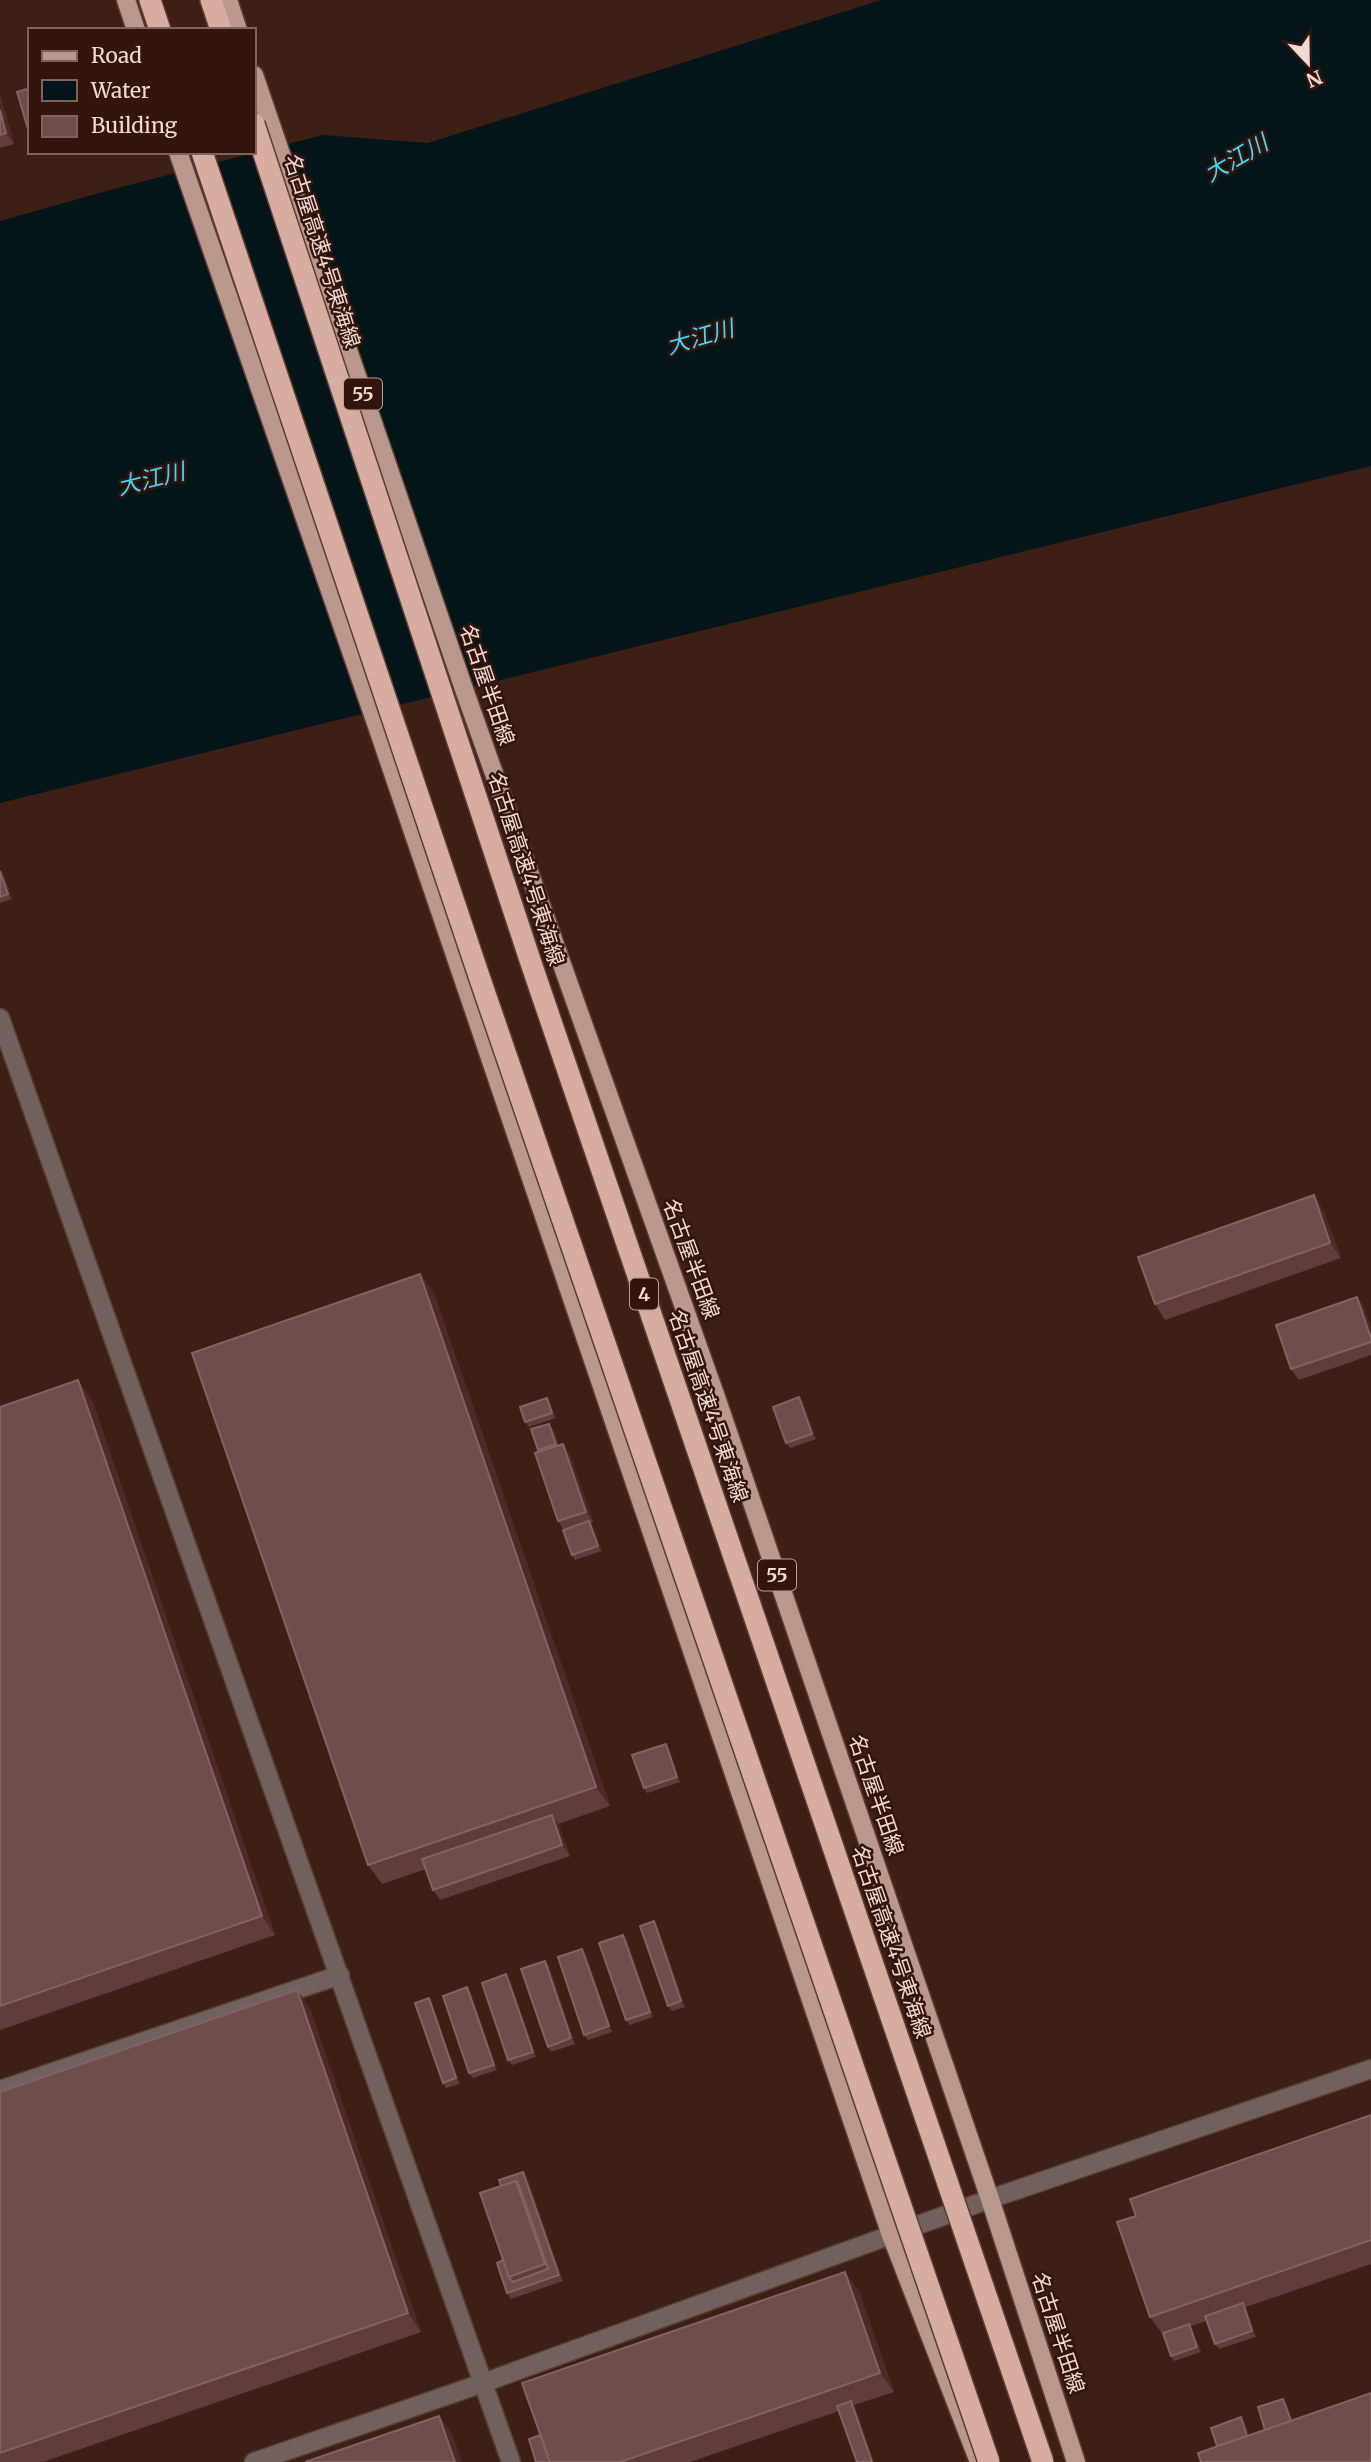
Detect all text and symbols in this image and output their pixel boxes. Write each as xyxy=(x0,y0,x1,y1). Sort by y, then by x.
legend xyxy=(28,28,256,154)
north arrow xyxy=(1273,28,1343,98)
text: Road xyxy=(91,42,142,69)
text: N xyxy=(1303,65,1326,93)
text: Water xyxy=(90,77,150,104)
text: Building xyxy=(91,112,178,139)
water label: 大江川 xyxy=(1199,126,1275,187)
street label: 名古屋高速4号東海線 xyxy=(278,151,367,351)
water label: 大江川 xyxy=(663,312,740,360)
road number: 55 xyxy=(344,378,382,410)
water label: 大江川 xyxy=(114,455,191,501)
street label: 名古屋半田線 xyxy=(454,621,521,749)
street label: 名古屋高速4号東海線 xyxy=(482,769,571,969)
street label: 名古屋半田線 xyxy=(657,1195,726,1323)
road number: 4 xyxy=(630,1278,658,1310)
street label: 名古屋高速4号東海線 xyxy=(663,1306,754,1506)
road number: 55 xyxy=(758,1560,796,1590)
street label: 名古屋半田線 xyxy=(843,1731,910,1859)
street label: 名古屋高速4号東海線 xyxy=(846,1842,937,2042)
street label: 名古屋半田線 xyxy=(1026,2269,1091,2397)

